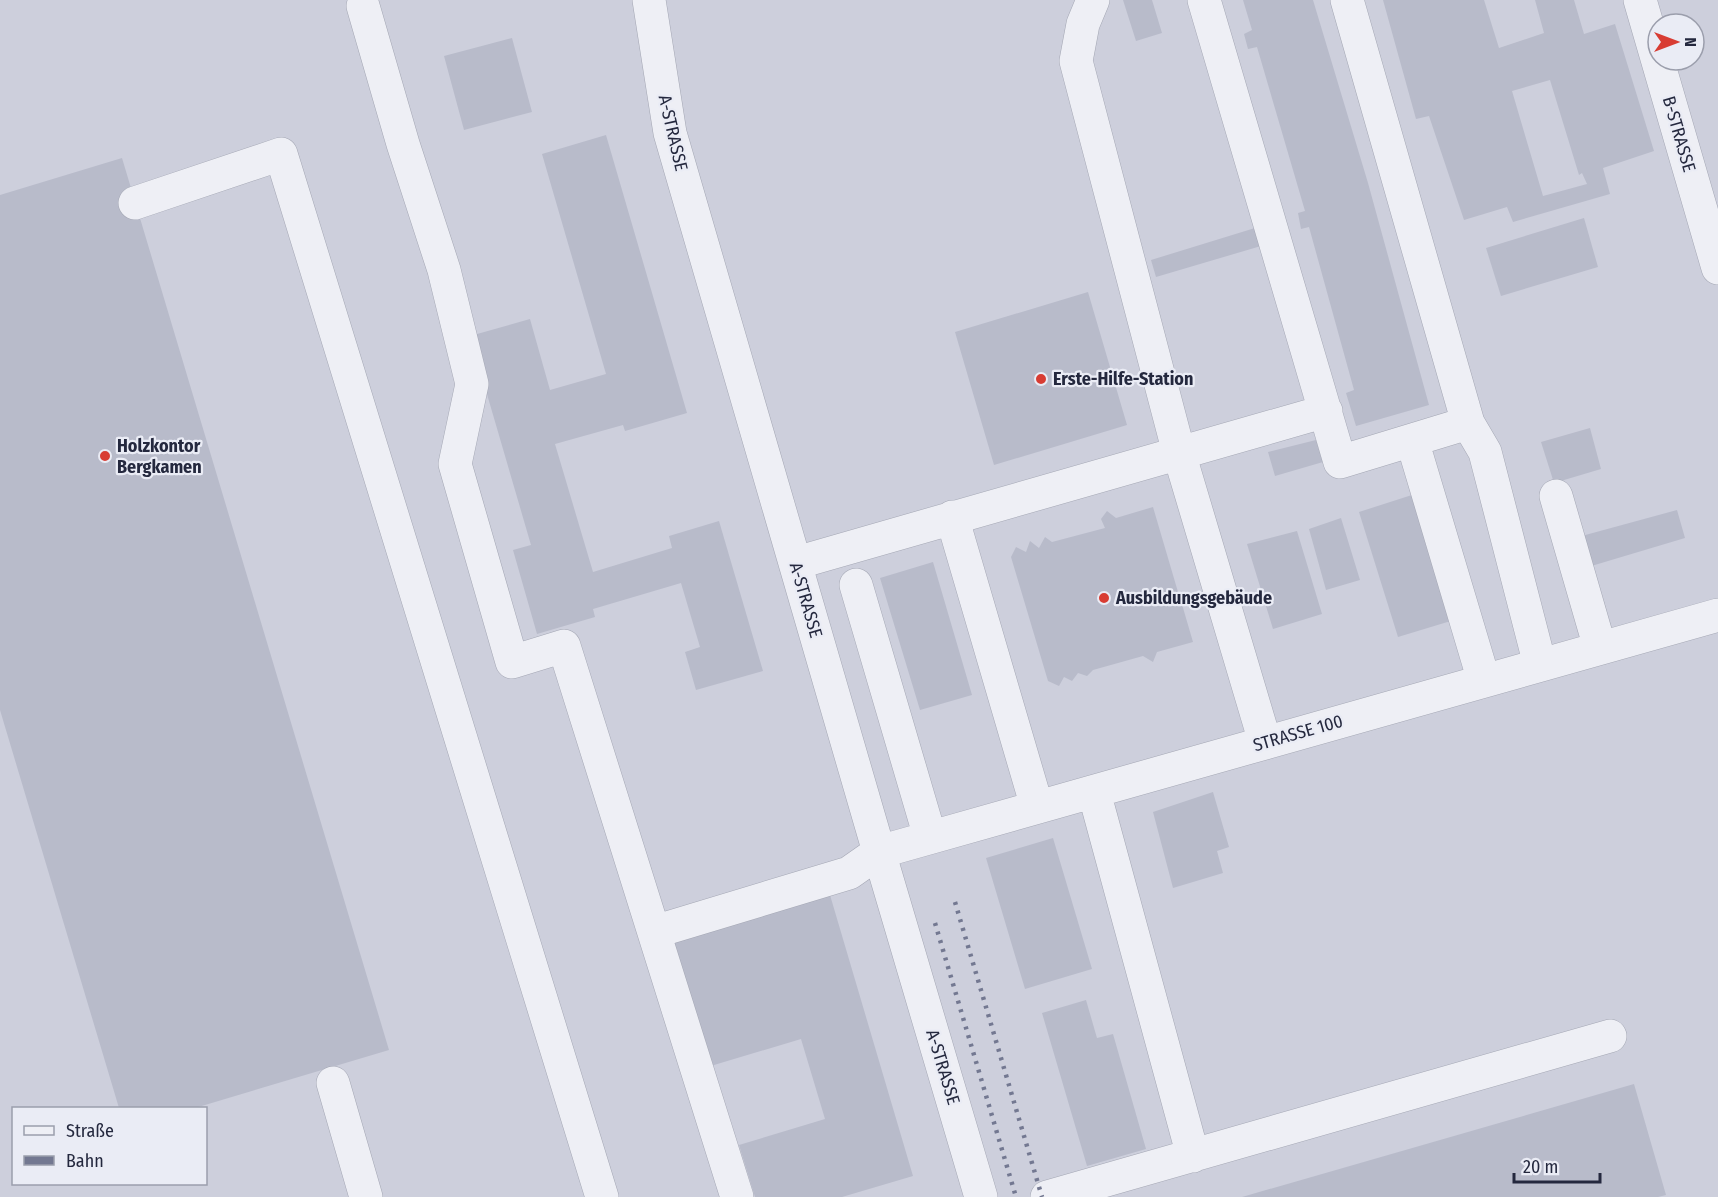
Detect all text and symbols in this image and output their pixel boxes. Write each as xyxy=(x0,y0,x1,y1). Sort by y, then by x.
north arrow xyxy=(1646,12,1706,72)
text: N xyxy=(1681,37,1700,47)
street label: A-STRASSE xyxy=(654,93,692,173)
street label: B-STRASSE xyxy=(1658,93,1700,175)
place label: Erste-Hilfe-Station xyxy=(1053,368,1193,390)
marker: Erste-Hilfe-Station xyxy=(1034,372,1048,386)
place label: Holzkontor Bergkamen xyxy=(117,435,202,478)
marker: Holzkontor Bergkamen xyxy=(98,449,112,463)
street label: A-STRASSE xyxy=(785,560,827,640)
place label: Ausbildungsgebäude xyxy=(1115,587,1272,609)
marker: Ausbildungsgebäude xyxy=(1097,591,1111,605)
street label: STRASSE 100 xyxy=(1251,710,1345,756)
street label: A-STRASSE xyxy=(921,1027,965,1107)
legend xyxy=(12,1107,207,1185)
text: Straße xyxy=(66,1120,114,1142)
scale bar xyxy=(1514,1146,1600,1184)
text: Bahn xyxy=(66,1150,104,1172)
text: 20 m xyxy=(1523,1156,1558,1178)

